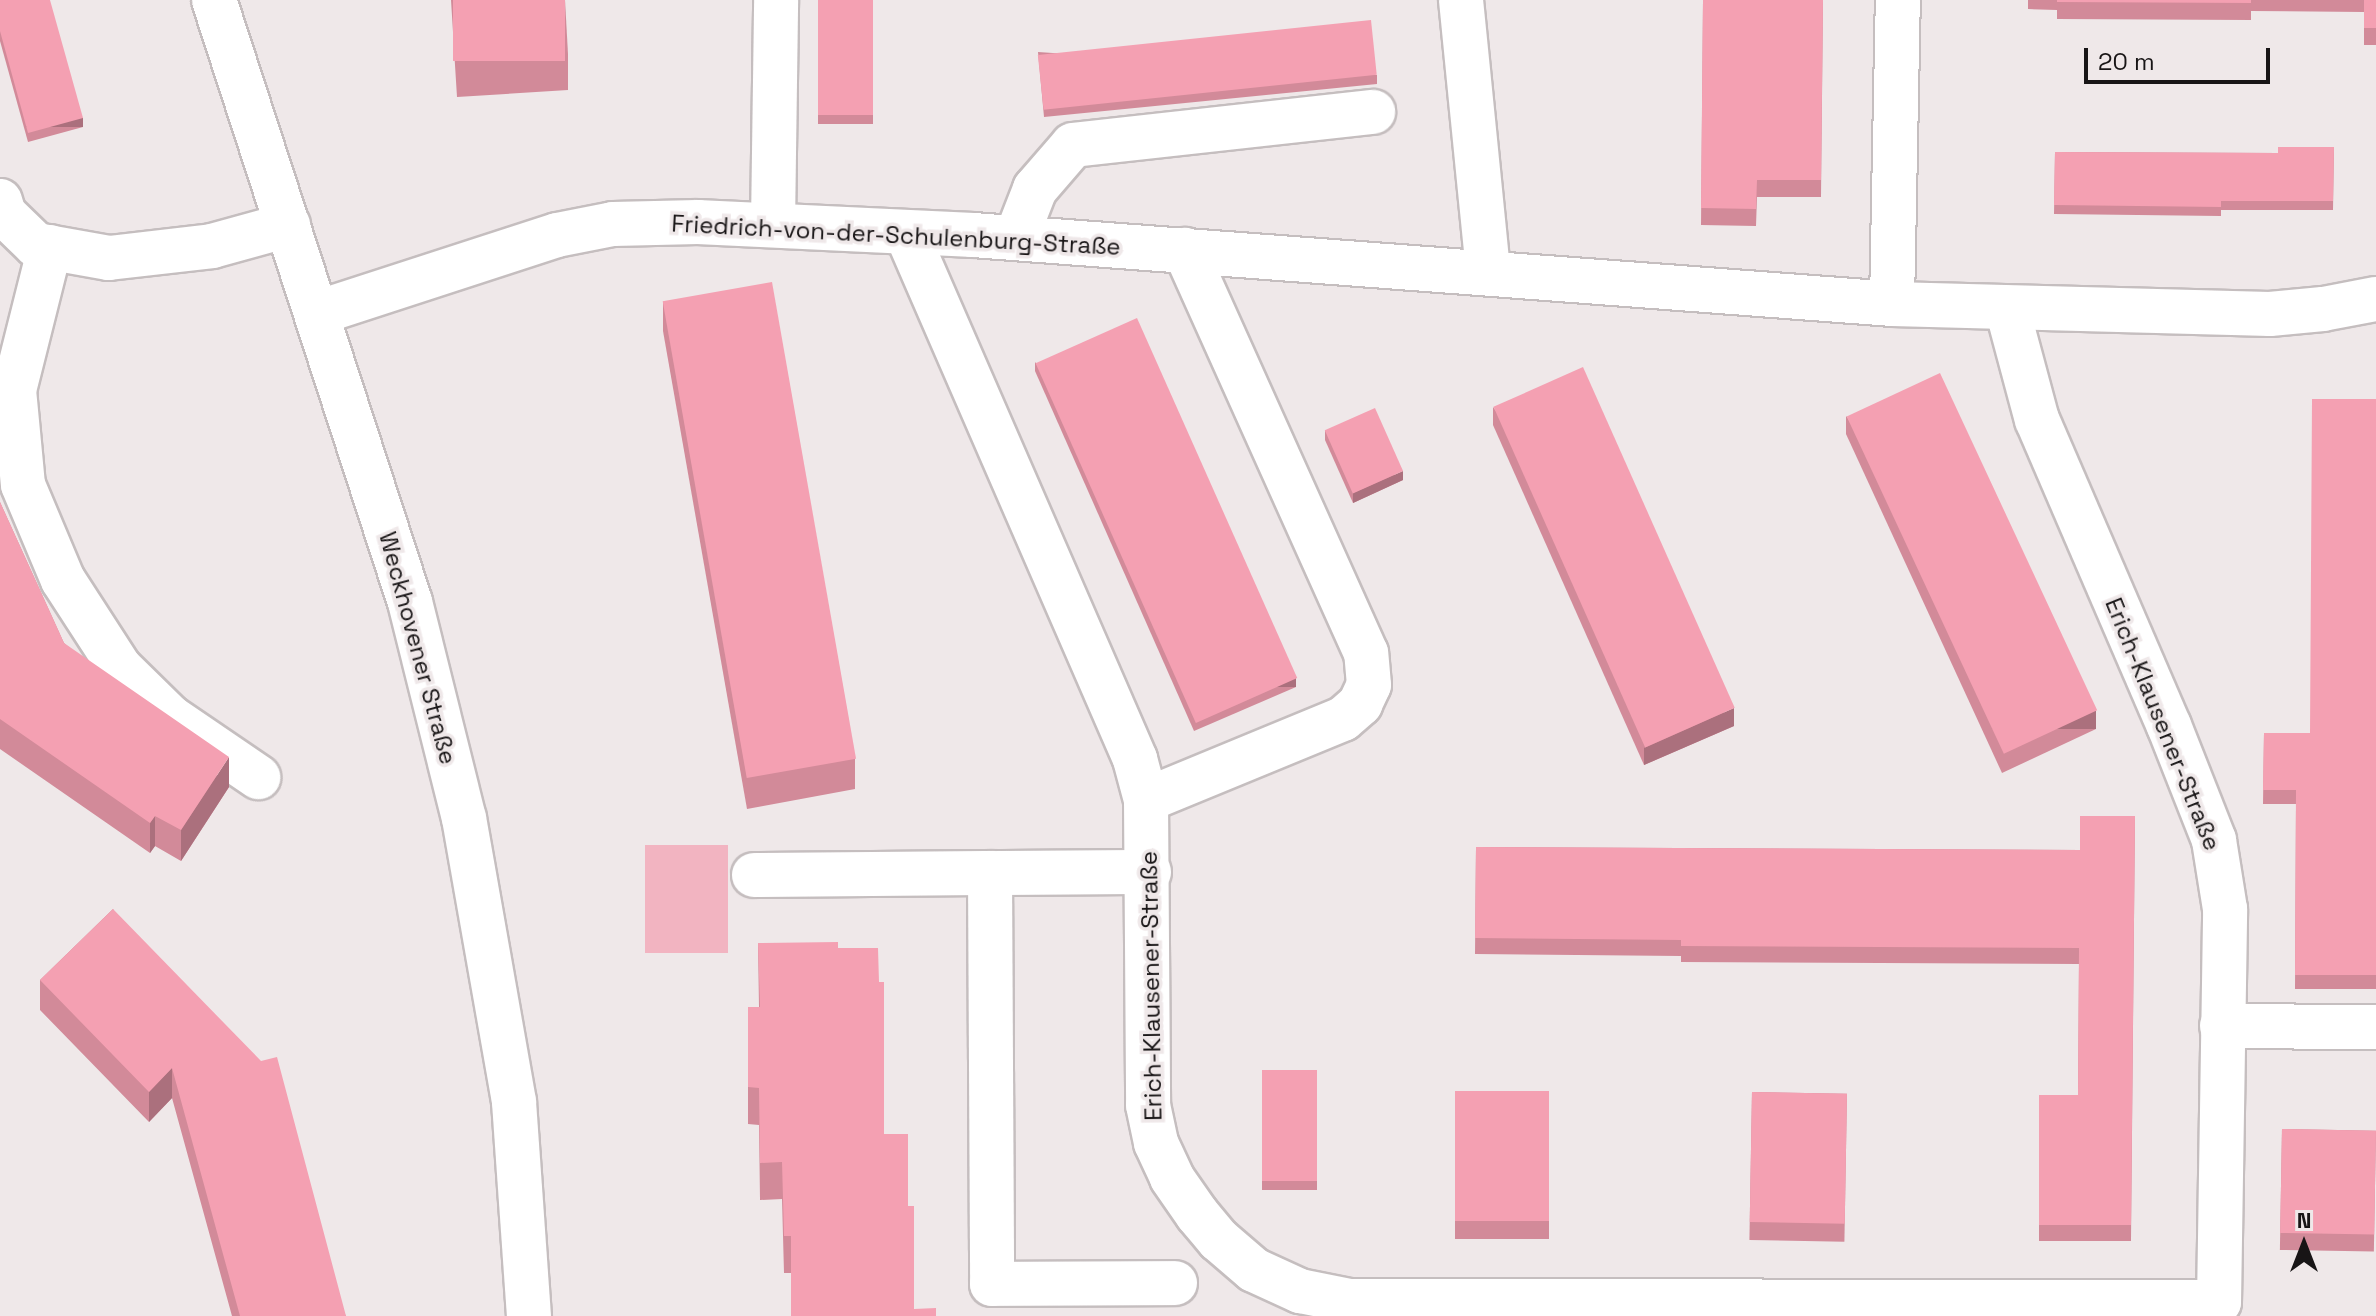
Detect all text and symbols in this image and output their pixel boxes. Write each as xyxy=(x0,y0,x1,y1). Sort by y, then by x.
scale bar xyxy=(2088,32,2274,82)
text: 20 m xyxy=(2098,46,2155,77)
street label: Friedrich-von-der-Schulenburg-Straße xyxy=(671,209,1121,261)
street label: Weckhovener Straße xyxy=(373,529,463,767)
street label: Erich-Klausener-Straße xyxy=(2099,594,2227,854)
street label: Erich-Klausener-Straße xyxy=(1134,851,1168,1121)
north arrow xyxy=(2264,1204,2344,1284)
text: N xyxy=(2297,1206,2311,1234)

